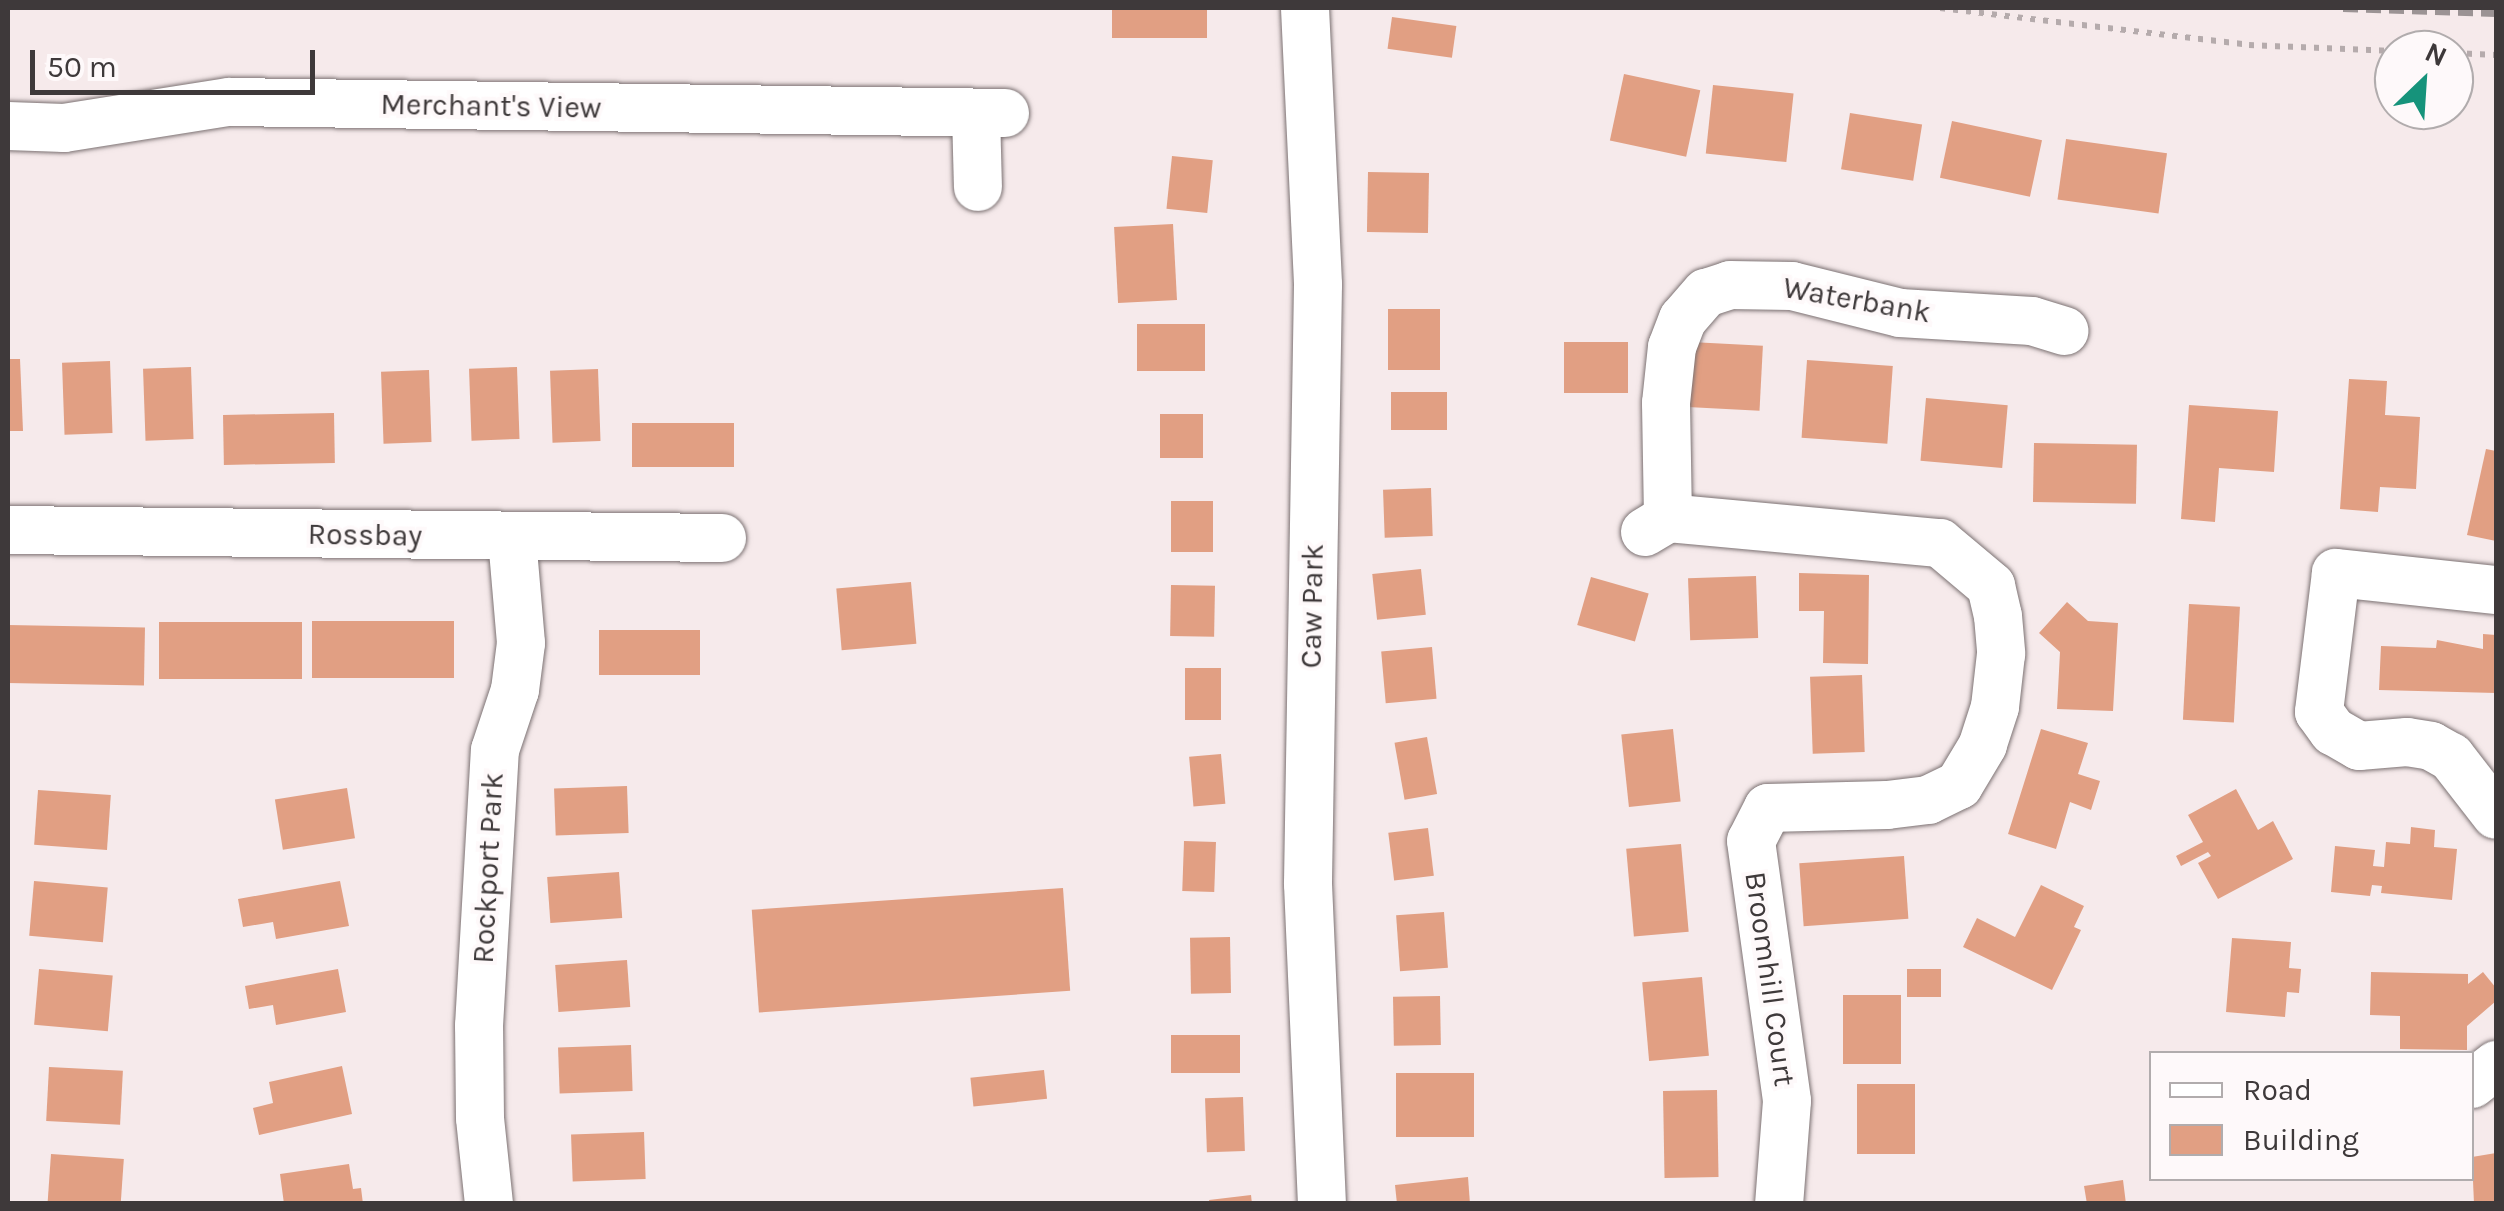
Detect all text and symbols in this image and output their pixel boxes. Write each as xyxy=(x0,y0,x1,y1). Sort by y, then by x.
scale bar xyxy=(35,30,320,92)
north arrow xyxy=(2374,30,2474,130)
text: N xyxy=(2420,35,2452,73)
text: 50 m xyxy=(47,49,117,85)
street label: Merchant's View xyxy=(380,86,602,126)
street label: Waterbank xyxy=(1780,269,1934,331)
street label: Rossbay xyxy=(307,516,423,554)
street label: Caw Park xyxy=(1293,543,1331,669)
street label: Rockport Park xyxy=(465,772,511,964)
street label: Broomhill Court xyxy=(1737,869,1803,1089)
legend xyxy=(2149,1051,2474,1181)
text: Road xyxy=(2243,1072,2312,1108)
text: Building xyxy=(2243,1122,2359,1158)

